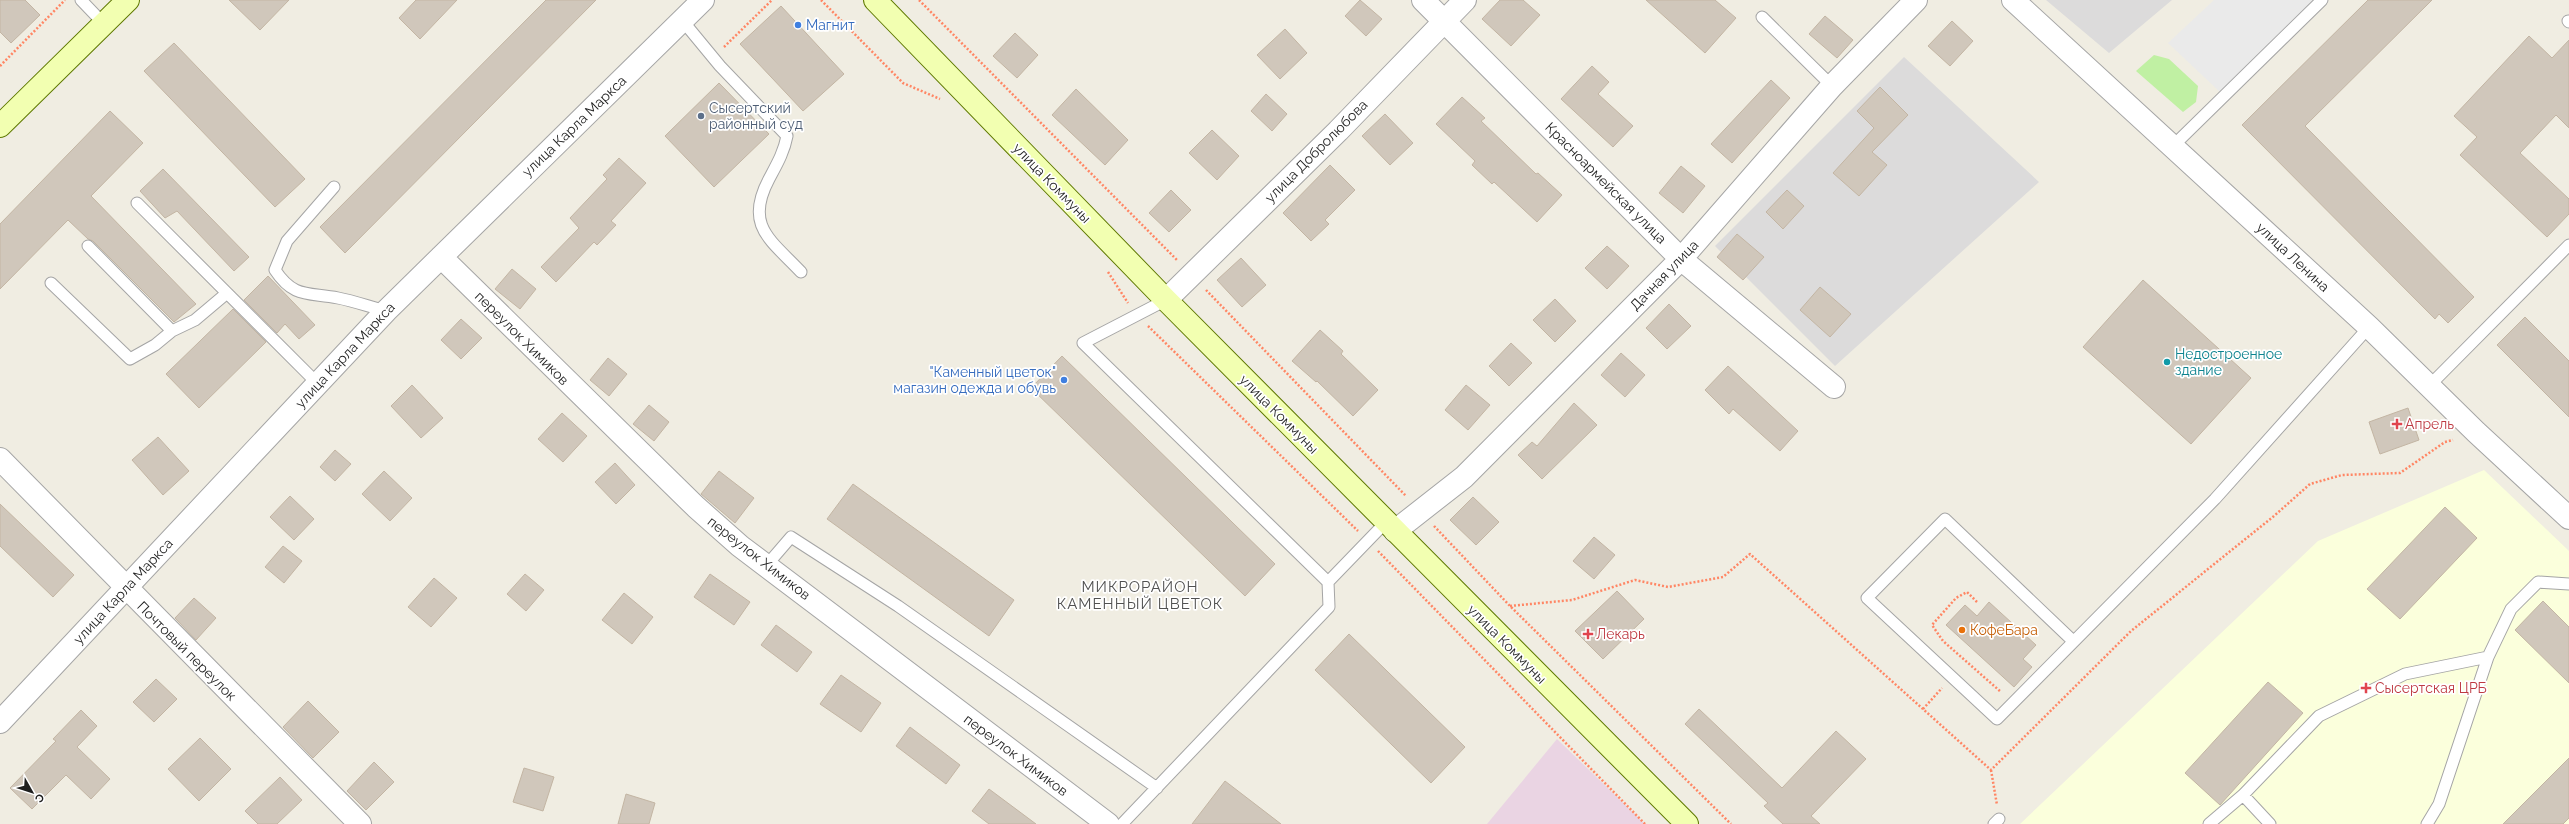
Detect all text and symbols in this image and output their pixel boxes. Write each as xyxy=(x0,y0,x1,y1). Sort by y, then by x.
place label: Магнит xyxy=(806,17,855,33)
marker: Магнит xyxy=(793,20,803,30)
street label: улица Карла Маркса xyxy=(519,72,629,180)
street label: улица Добролюбова xyxy=(1261,96,1371,206)
place label: Сысертский районный суд xyxy=(709,100,803,132)
marker: Сысертский районный суд xyxy=(696,111,706,121)
street label: Красноармейская улица xyxy=(1542,119,1670,247)
street label: улица Коммуны xyxy=(1010,140,1094,226)
street label: улица Ленина xyxy=(2253,219,2333,295)
street label: Дачная улица xyxy=(1627,237,1701,313)
street label: переулок Химиков xyxy=(472,288,572,388)
street label: улица Карла Маркса xyxy=(292,299,398,411)
place label: Недостроенное здание xyxy=(2175,346,2282,378)
marker: Недостроенное здание xyxy=(2162,357,2172,367)
place label: "Каменный цветок" магазин одежда и обувь xyxy=(893,364,1056,396)
street label: улица Коммуны xyxy=(1236,371,1322,457)
marker: "Каменный цветок" магазин одежда и обувь xyxy=(1059,375,1069,385)
place label: Апрель xyxy=(2405,416,2454,432)
marker: Апрель xyxy=(2392,419,2402,429)
street label: переулок Химиков xyxy=(705,513,813,603)
street label: улица Карла Маркса xyxy=(70,535,176,647)
district label: МИКРОРАЙОН КАМЕННЫЙ ЦВЕТОК xyxy=(1057,578,1223,613)
street label: Почтовый переулок xyxy=(134,598,240,704)
street label: улица Коммуны xyxy=(1464,601,1550,687)
place label: КофеБара xyxy=(1970,622,2038,638)
marker: КофеБара xyxy=(1957,625,1967,635)
place label: Лекарь xyxy=(1596,626,1645,642)
marker: Лекарь xyxy=(1583,629,1593,639)
place label: Сысертская ЦРБ xyxy=(2375,680,2487,696)
marker: Сысертская ЦРБ xyxy=(2360,682,2372,694)
street label: переулок Химиков xyxy=(961,711,1071,799)
north arrow xyxy=(12,772,52,812)
text: С xyxy=(32,791,47,805)

